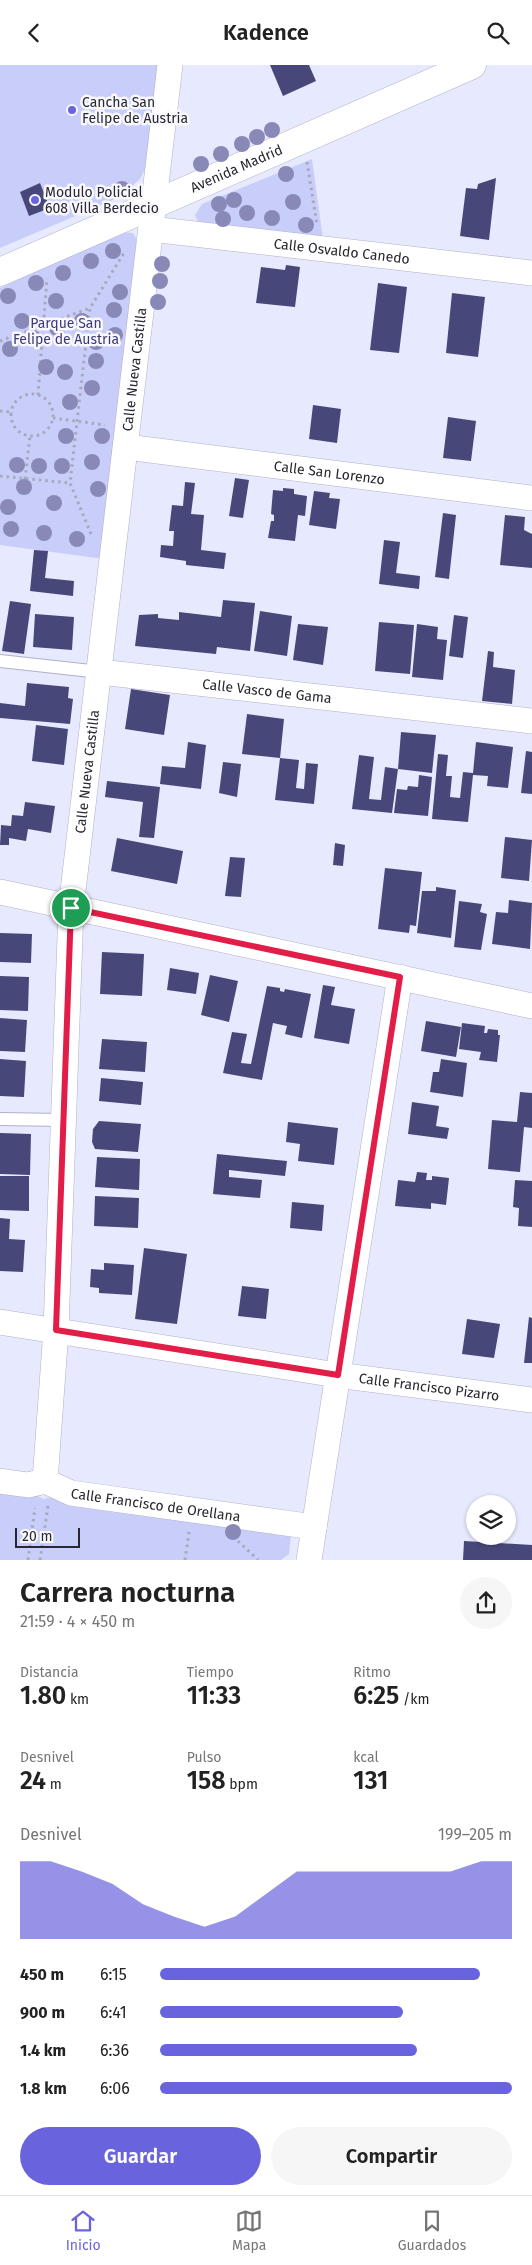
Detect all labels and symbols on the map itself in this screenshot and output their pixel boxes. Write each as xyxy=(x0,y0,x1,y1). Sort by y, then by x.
place label: Cancha San Felipe de Austria xyxy=(82,94,188,127)
marker: Cancha San Felipe de Austria xyxy=(66,104,78,116)
street label: Avenida Madrid xyxy=(188,141,285,196)
place label: Modulo Policial 608 Villa Berdecio xyxy=(45,184,159,217)
marker: Modulo Policial 608 Villa Berdecio xyxy=(29,194,41,206)
street label: Calle Osvaldo Canedo xyxy=(273,235,411,267)
street label: Calle Nueva Castilla xyxy=(119,307,150,432)
park label: Parque San Felipe de Austria xyxy=(13,315,119,348)
street label: Calle San Lorenzo xyxy=(273,457,386,488)
street label: Calle Vasco de Gama xyxy=(201,675,333,707)
street label: Calle Nueva Castilla xyxy=(71,709,103,834)
pin xyxy=(50,887,92,929)
street label: Calle Francisco Pizarro xyxy=(358,1369,500,1404)
street label: Calle Francisco de Orellana xyxy=(70,1485,242,1525)
scale bar xyxy=(15,1525,80,1548)

